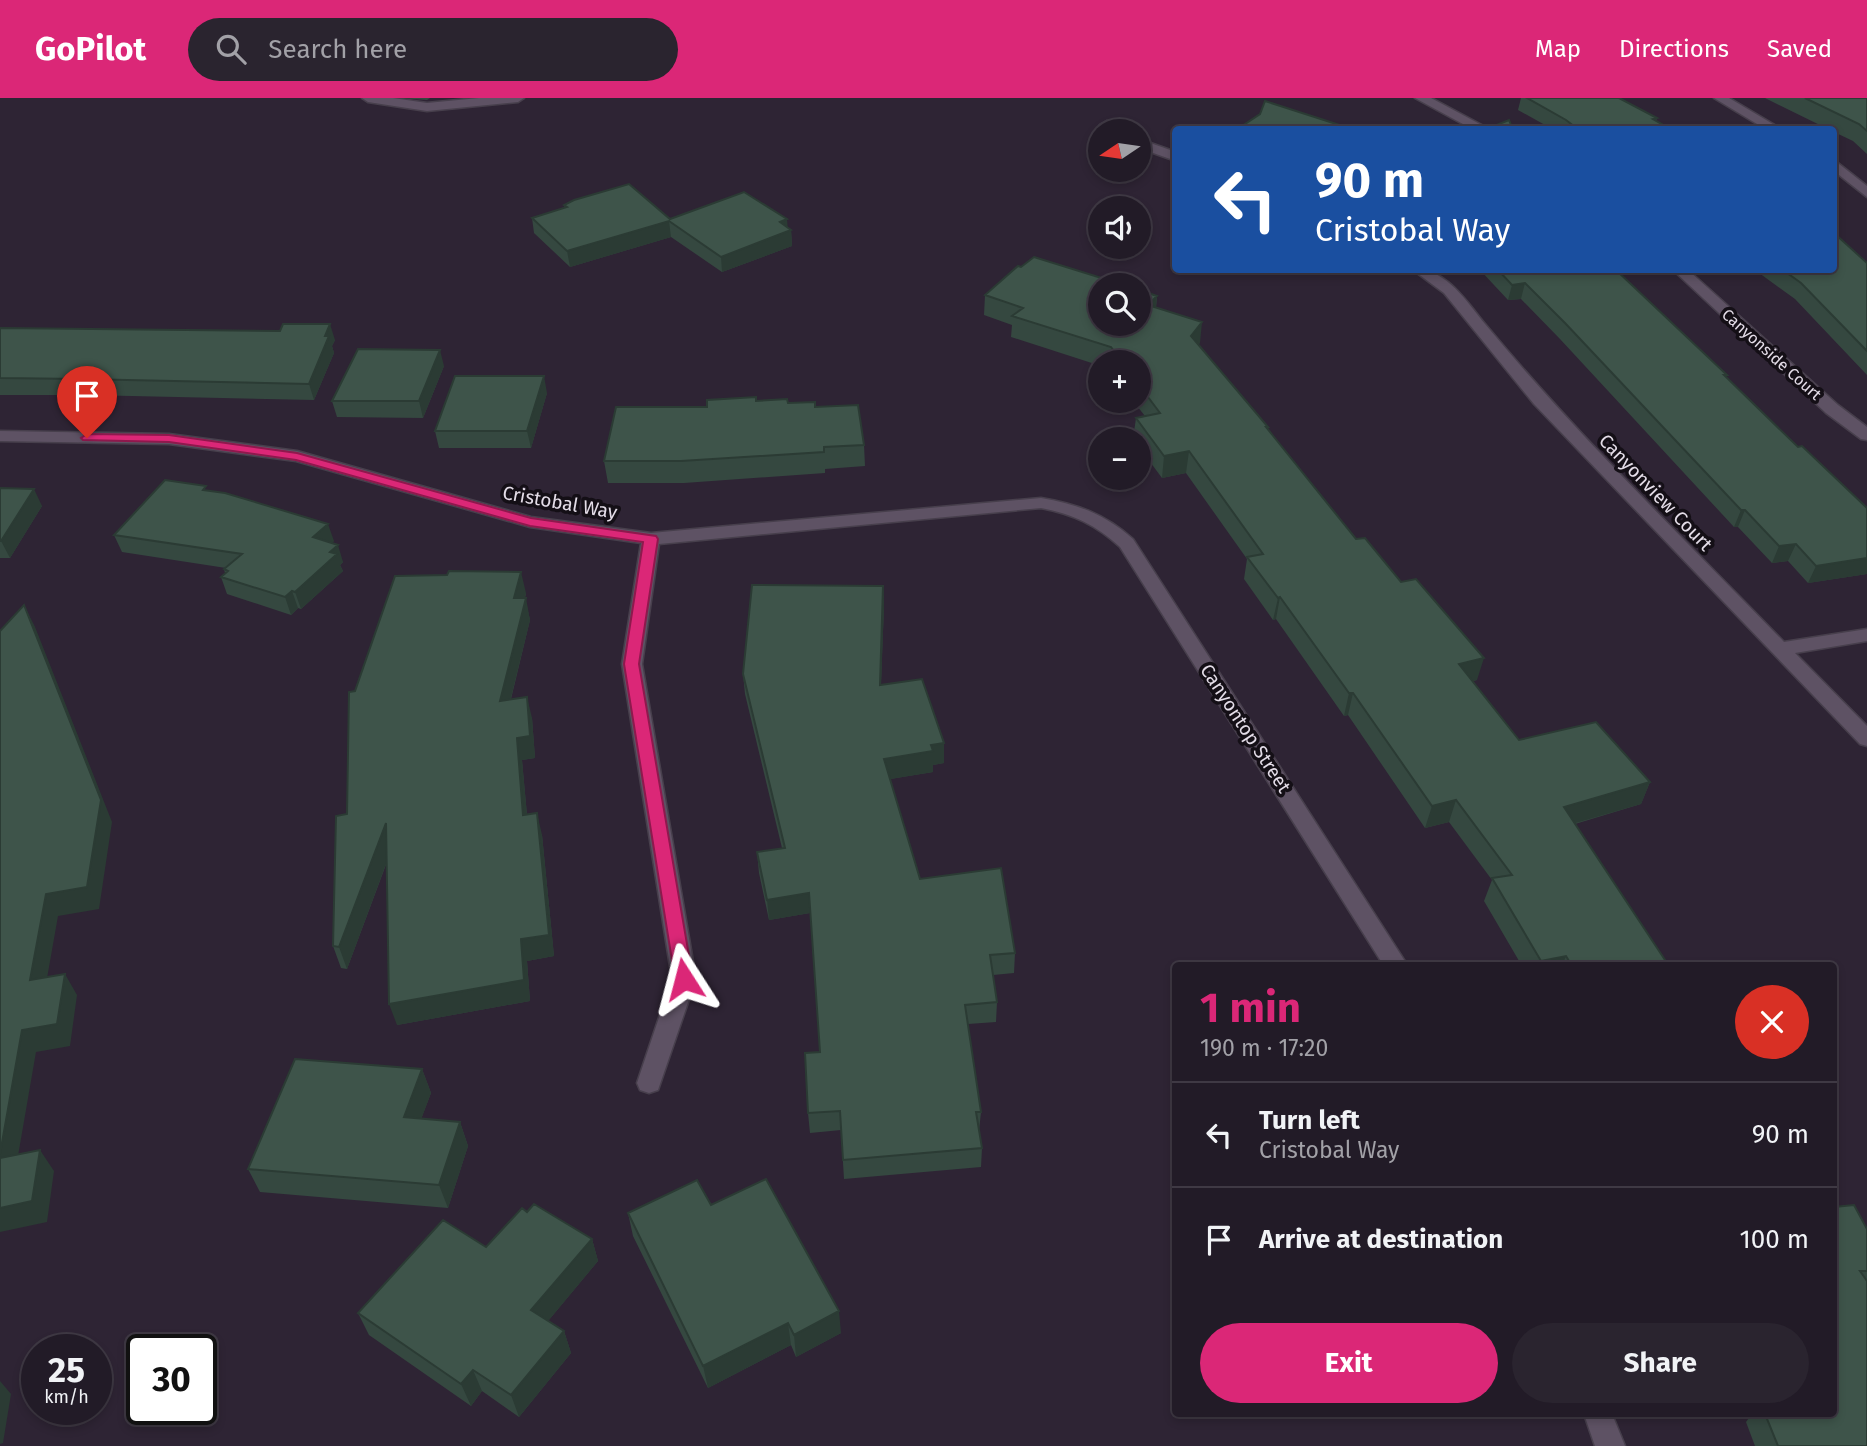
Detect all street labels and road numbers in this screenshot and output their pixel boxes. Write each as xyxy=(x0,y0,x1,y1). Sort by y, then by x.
street label: Canyonside Court xyxy=(1718,305,1825,404)
street label: Canyonview Court xyxy=(1594,429,1717,556)
street label: Cristobal Way xyxy=(501,481,620,524)
street label: Canyontop Street xyxy=(1195,660,1296,797)

